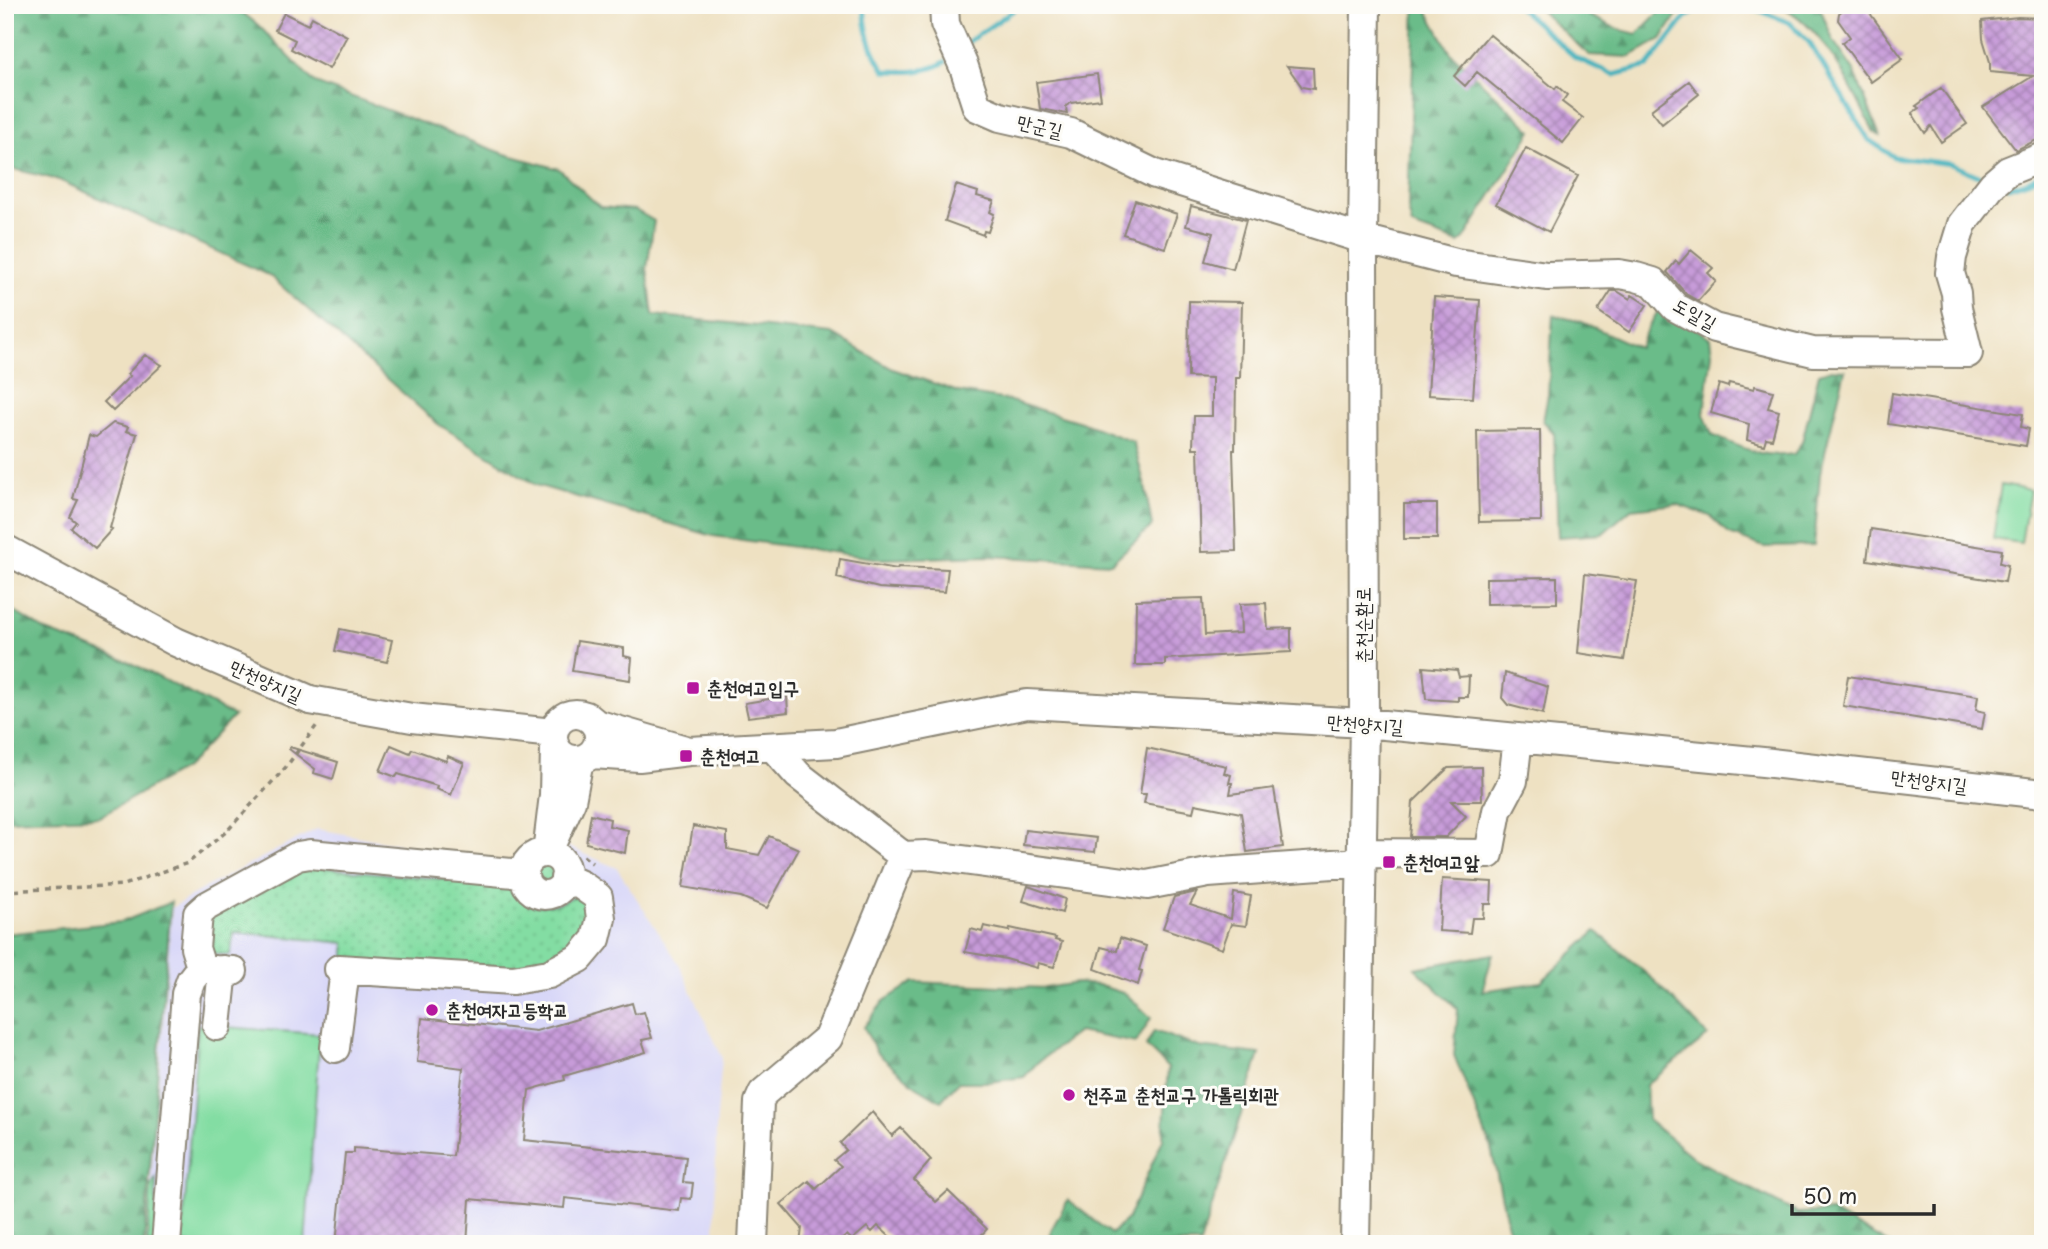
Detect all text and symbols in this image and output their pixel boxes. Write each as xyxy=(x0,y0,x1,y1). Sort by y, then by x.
street label: 만군길 xyxy=(1015,106,1066,144)
street label: 도일길 xyxy=(1669,290,1722,336)
street label: 춘천순환로 xyxy=(1348,587,1376,663)
street label: 만천양지길 xyxy=(226,652,307,708)
place label: 춘천여고입구 xyxy=(707,673,799,701)
marker: 춘천여고입구 xyxy=(685,680,701,696)
street label: 만천양지길 xyxy=(1326,706,1404,740)
place label: 춘천여고 xyxy=(700,741,761,769)
marker: 춘천여고 xyxy=(678,748,694,764)
street label: 만천양지길 xyxy=(1889,761,1969,799)
place label: 춘천여고앞 xyxy=(1403,847,1480,875)
marker: 춘천여고앞 xyxy=(1381,854,1397,870)
place label: 춘천여자고등학교 xyxy=(446,995,568,1023)
marker: 춘천여자고등학교 xyxy=(424,1002,440,1018)
place label: 천주교 춘천교구 가톨릭회관 xyxy=(1083,1080,1279,1108)
marker: 천주교 춘천교구 가톨릭회관 xyxy=(1061,1087,1077,1103)
scale bar xyxy=(1792,1172,1934,1216)
text: 50 m xyxy=(1803,1179,1857,1211)

